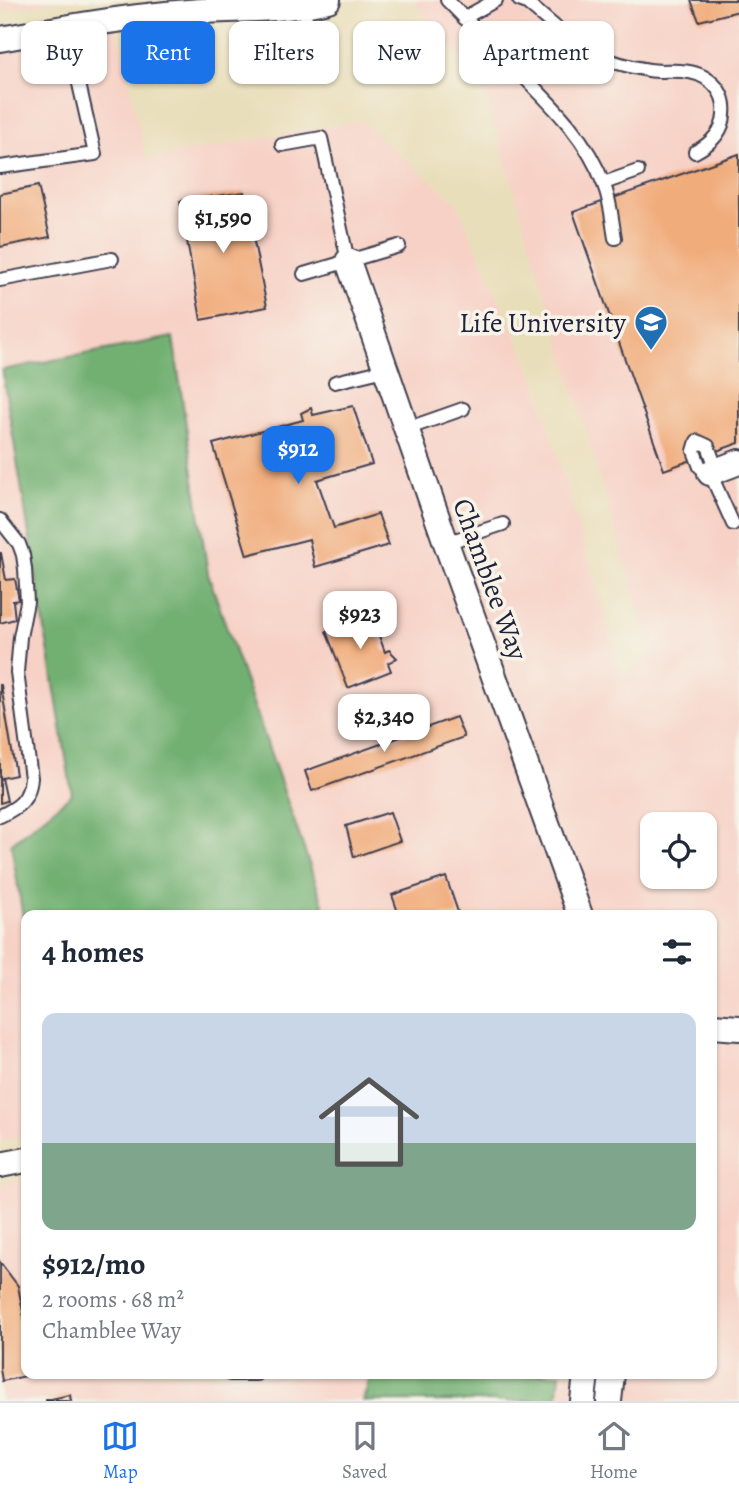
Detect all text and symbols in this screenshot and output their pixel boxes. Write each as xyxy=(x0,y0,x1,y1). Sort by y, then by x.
chip: Buy xyxy=(21,21,107,84)
chip: Rent xyxy=(121,21,215,84)
chip: Filters xyxy=(229,21,339,84)
chip: New xyxy=(353,21,445,84)
chip: Apartment xyxy=(459,21,614,84)
pin: $1,590 xyxy=(166,196,280,255)
text: $1,590 xyxy=(194,202,252,233)
school or university icon: Life University xyxy=(632,303,670,352)
place label: Life University xyxy=(459,304,627,342)
pin: $912 xyxy=(257,426,339,486)
text: $912 xyxy=(278,433,318,464)
street label: Chamblee Way xyxy=(443,493,537,666)
pin: $923 xyxy=(319,592,401,651)
text: $923 xyxy=(339,598,381,629)
pin: $2,340 xyxy=(327,694,441,754)
text: $2,340 xyxy=(354,701,414,732)
map controls xyxy=(640,812,717,889)
button: locate xyxy=(640,812,717,889)
text: 4 homes xyxy=(42,932,144,972)
icon: filters xyxy=(658,933,696,971)
icon: home xyxy=(306,1059,432,1185)
text: $912/mo xyxy=(42,1244,146,1284)
text: 2 rooms · 68 m² xyxy=(42,1284,184,1315)
text: Chamblee Way xyxy=(42,1315,181,1346)
tab: Map xyxy=(101,1417,139,1485)
tab: Saved xyxy=(342,1417,387,1485)
tab: Home xyxy=(590,1417,638,1485)

